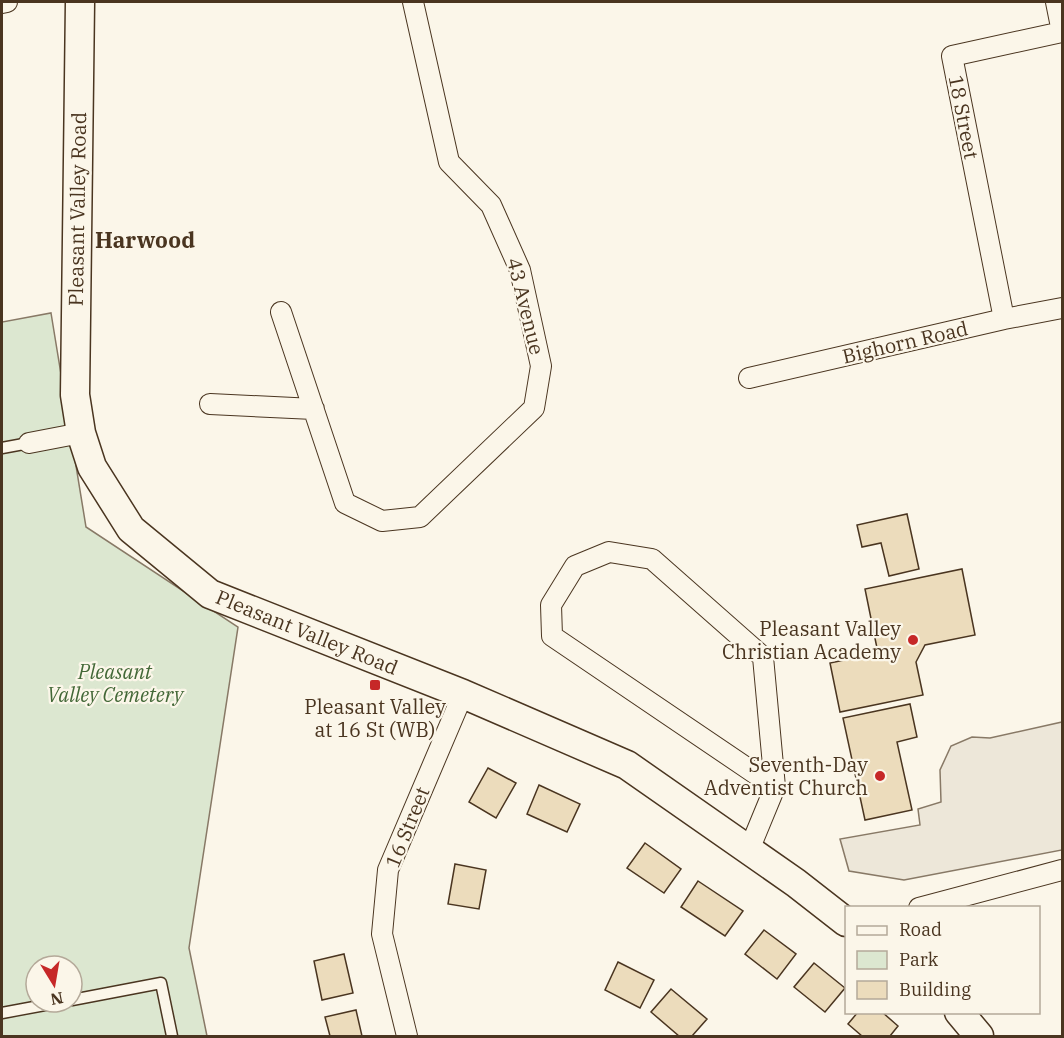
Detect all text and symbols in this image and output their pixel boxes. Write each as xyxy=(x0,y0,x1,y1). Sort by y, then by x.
street label: 18 Street xyxy=(943,73,985,161)
street label: Pleasant Valley Road xyxy=(62,112,92,306)
district label: Harwood xyxy=(95,225,195,254)
street label: 43 Avenue xyxy=(501,255,551,357)
street label: Bighorn Road xyxy=(839,314,971,370)
street label: Pleasant Valley Road xyxy=(212,583,402,681)
place label: Pleasant Valley Christian Academy xyxy=(722,615,901,665)
marker: Pleasant Valley Christian Academy xyxy=(906,633,920,647)
park label: Pleasant Valley Cemetery xyxy=(47,658,185,708)
marker: Pleasant Valley at 16 St (WB) xyxy=(368,678,382,692)
place label: Pleasant Valley at 16 St (WB) xyxy=(304,693,446,743)
place label: Seventh-Day Adventist Church xyxy=(704,751,868,801)
marker: Seventh-Day Adventist Church xyxy=(873,769,887,783)
street label: 16 Street xyxy=(379,783,435,871)
legend xyxy=(845,906,1040,1014)
text: Road xyxy=(899,918,942,941)
text: Park xyxy=(899,948,939,971)
north arrow xyxy=(24,954,84,1014)
text: Building xyxy=(899,978,971,1001)
text: N xyxy=(49,988,65,1010)

